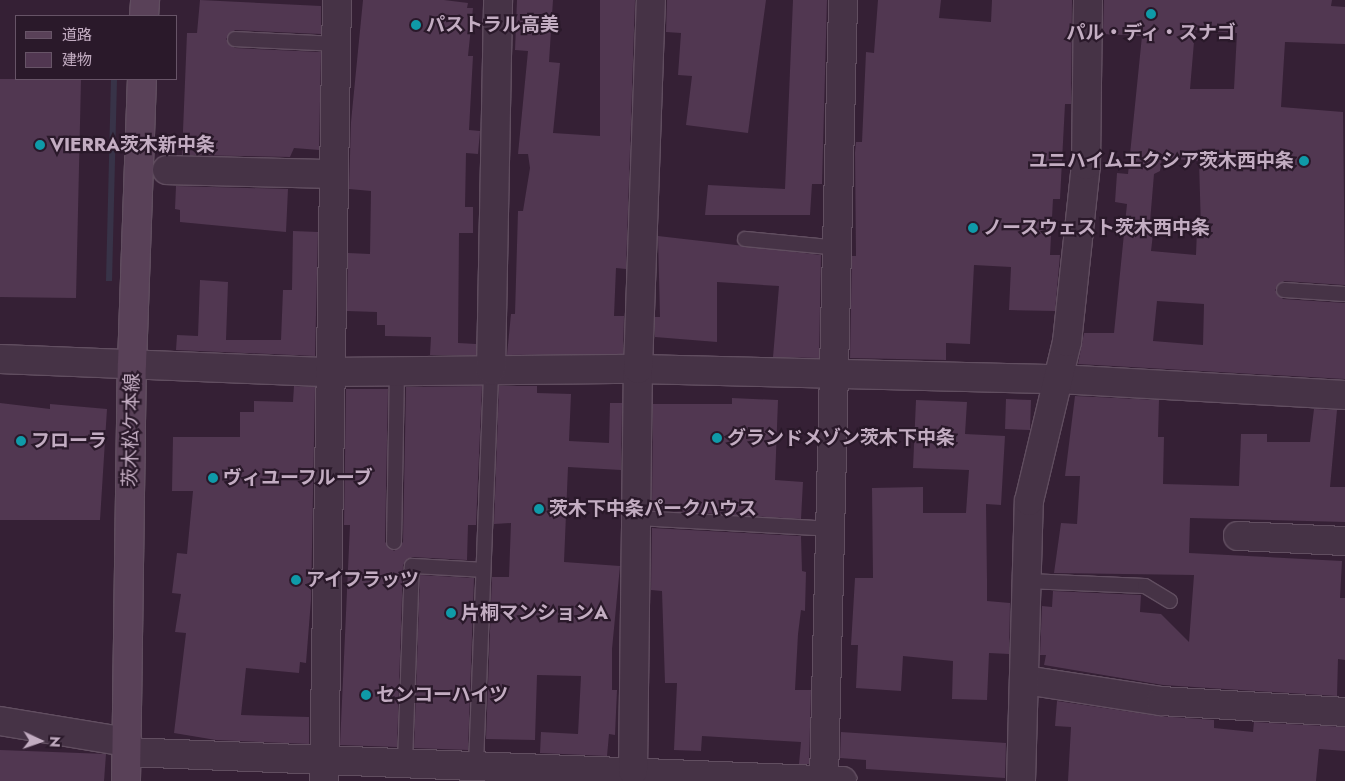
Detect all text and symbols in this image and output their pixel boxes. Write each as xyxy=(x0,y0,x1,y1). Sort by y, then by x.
marker: パル・ディ・スナゴ xyxy=(1145,8,1157,20)
place label: パストラル高美 xyxy=(426,14,559,36)
legend xyxy=(15,15,178,80)
marker: パストラル高美 xyxy=(410,19,422,31)
place label: パル・ディ・スナゴ xyxy=(1066,22,1236,44)
text: 道路 xyxy=(62,24,92,46)
text: 建物 xyxy=(62,49,92,71)
place label: VIERRA茨木新中条 xyxy=(50,134,215,156)
marker: VIERRA茨木新中条 xyxy=(34,139,46,151)
place label: ユニハイムエクシア茨木西中条 xyxy=(1028,150,1294,172)
marker: ユニハイムエクシア茨木西中条 xyxy=(1298,155,1310,167)
place label: ノースウェスト茨木西中条 xyxy=(983,217,1211,239)
marker: ノースウェスト茨木西中条 xyxy=(967,222,979,234)
street label: 茨木松ケ本線 xyxy=(119,373,143,487)
place label: グランドメゾン茨木下中条 xyxy=(727,427,955,449)
place label: フローラ xyxy=(31,430,107,452)
marker: グランドメゾン茨木下中条 xyxy=(711,432,723,444)
marker: フローラ xyxy=(15,435,27,447)
place label: ヴィユーフルーブ xyxy=(223,467,375,489)
marker: ヴィユーフルーブ xyxy=(207,472,219,484)
place label: 茨木下中条パークハウス xyxy=(549,498,758,520)
marker: 茨木下中条パークハウス xyxy=(533,503,545,515)
place label: アイフラッツ xyxy=(306,569,420,591)
marker: アイフラッツ xyxy=(290,574,302,586)
place label: 片桐マンションA xyxy=(461,602,608,624)
marker: 片桐マンションA xyxy=(445,607,457,619)
place label: センコーハイツ xyxy=(376,684,509,706)
marker: センコーハイツ xyxy=(360,689,372,701)
north arrow xyxy=(15,716,65,766)
text: N xyxy=(45,736,65,748)

